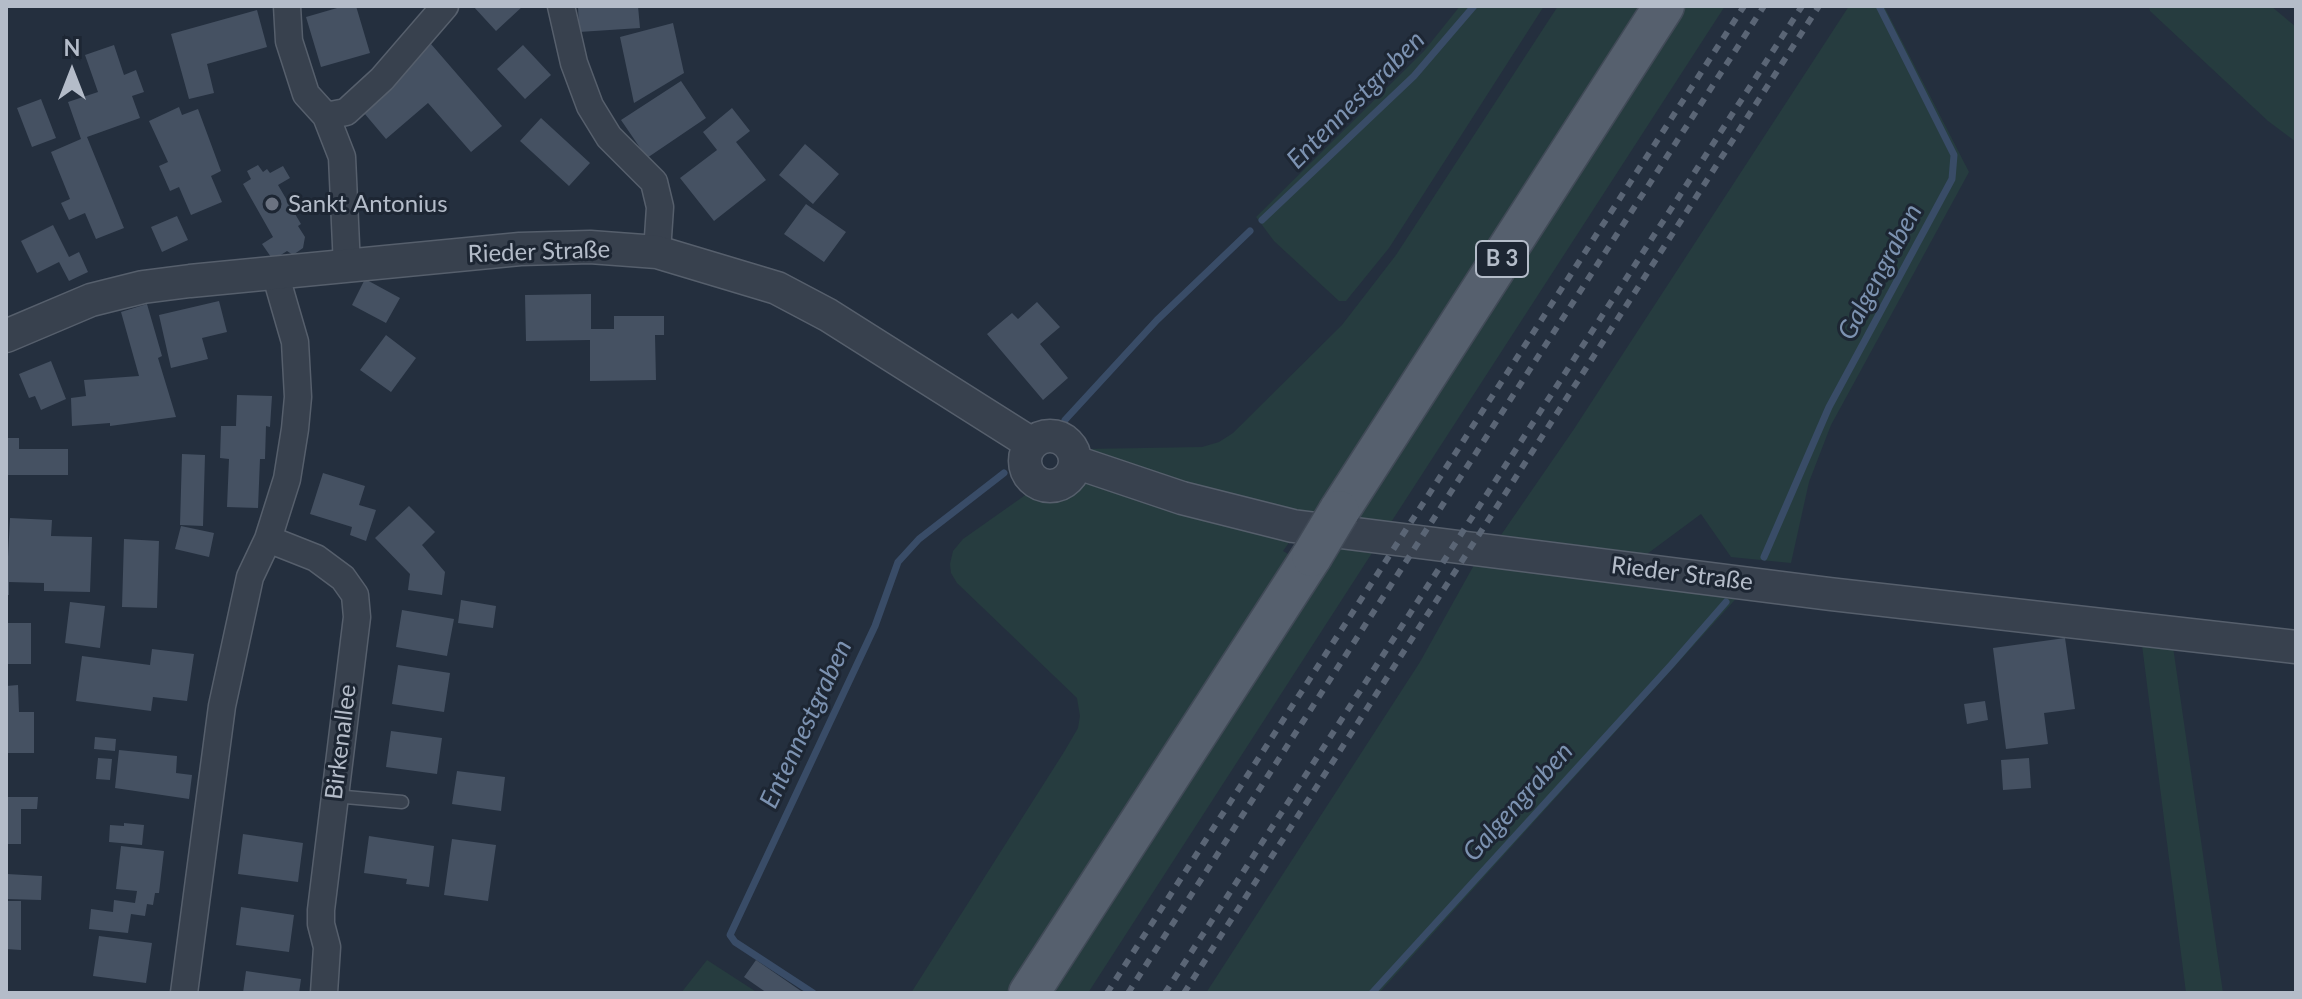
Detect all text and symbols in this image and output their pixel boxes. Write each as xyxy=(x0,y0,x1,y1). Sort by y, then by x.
water label: Entennestgraben xyxy=(1281,25,1431,175)
north arrow xyxy=(32,32,112,112)
text: N xyxy=(64,34,80,61)
place label: Sankt Antonius xyxy=(288,190,448,218)
marker: Sankt Antonius xyxy=(263,195,281,213)
water label: Galgengraben xyxy=(1831,199,1929,345)
street label: Rieder Straße xyxy=(467,235,611,269)
road number: B 3 xyxy=(1476,241,1528,277)
street label: Rieder Straße xyxy=(1610,551,1754,597)
water label: Entennestgraben xyxy=(753,635,859,813)
street label: Birkenallee xyxy=(320,683,362,801)
water label: Galgengraben xyxy=(1456,736,1580,868)

